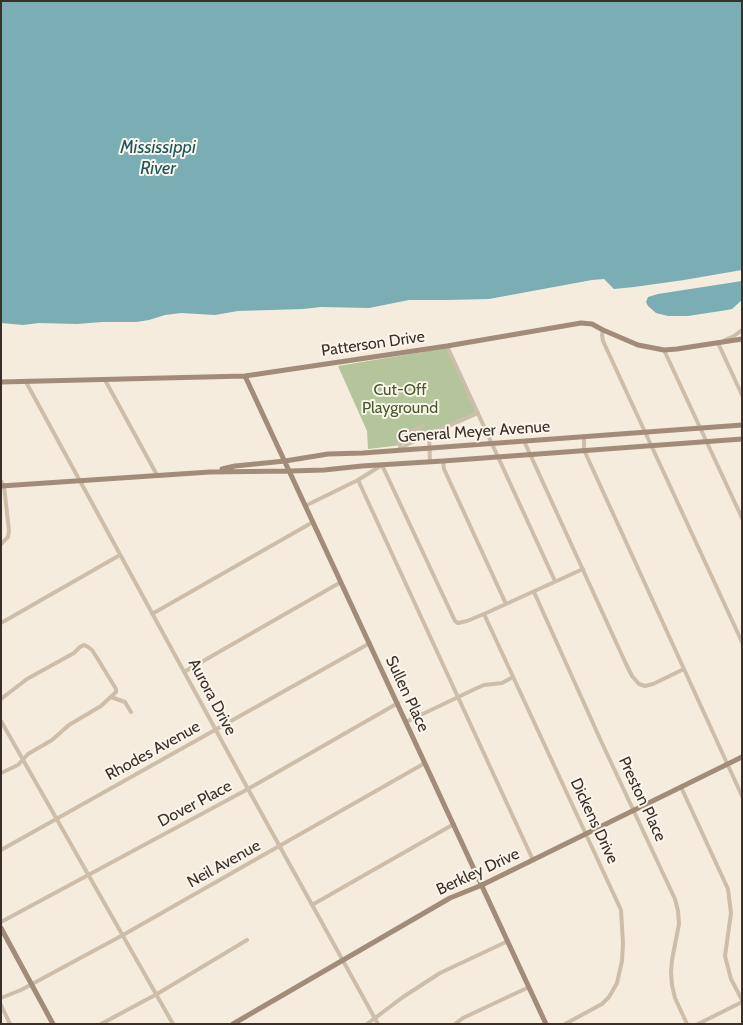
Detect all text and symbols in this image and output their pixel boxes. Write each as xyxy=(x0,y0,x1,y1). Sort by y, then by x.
water label: Mississippi River xyxy=(120,137,196,180)
street label: Patterson Drive xyxy=(320,327,426,361)
park label: Cut-Off Playground xyxy=(362,380,438,418)
street label: General Meyer Avenue xyxy=(397,417,551,447)
street label: Sullen Place xyxy=(381,653,433,735)
street label: Aurora Drive xyxy=(184,655,240,739)
street label: Rhodes Avenue xyxy=(102,717,204,785)
street label: Preston Place xyxy=(614,754,670,844)
street label: Dickens Drive xyxy=(566,775,622,867)
street label: Dover Place xyxy=(155,777,235,831)
street label: Neil Avenue xyxy=(184,836,264,892)
street label: Berkley Drive xyxy=(433,844,523,900)

